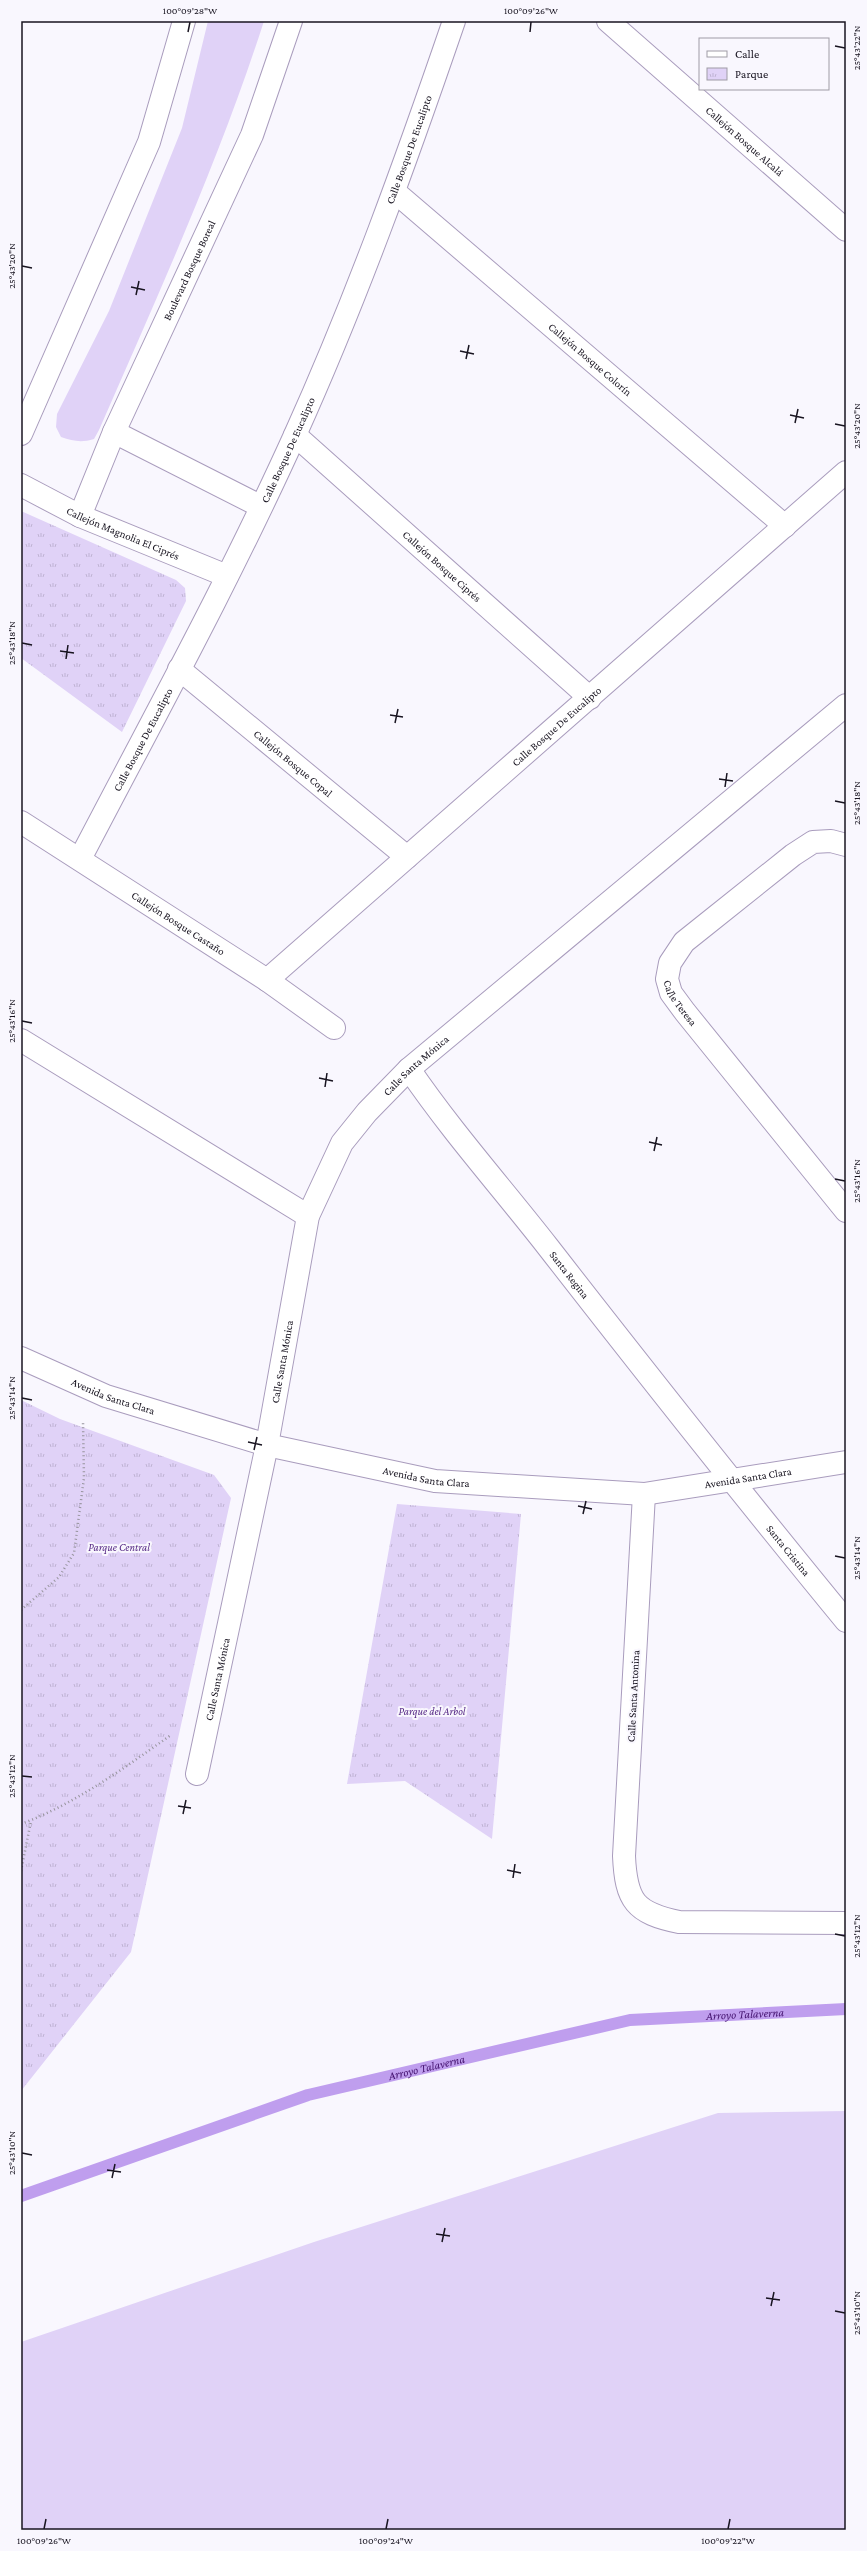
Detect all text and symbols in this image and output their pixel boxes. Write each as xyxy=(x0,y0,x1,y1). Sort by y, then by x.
text: 100°09'28"W xyxy=(163,5,218,16)
text: 100°09'26"W xyxy=(504,5,559,16)
text: 25°43'22"N xyxy=(851,25,862,70)
legend xyxy=(699,38,829,90)
text: Calle xyxy=(735,47,759,61)
text: Parque xyxy=(735,67,768,81)
street label: Calle Bosque De Eucalipto xyxy=(384,93,434,205)
street label: Callejón Bosque Alcalá xyxy=(703,104,786,178)
street label: Boulevard Bosque Boreal xyxy=(161,218,218,322)
text: 25°43'20"N xyxy=(6,243,17,289)
street label: Callejón Bosque Colorín xyxy=(546,320,634,398)
street label: Calle Bosque De Eucalipto xyxy=(258,395,317,504)
text: 25°43'20"N xyxy=(851,403,862,449)
street label: Callejón Magnolia El Ciprés xyxy=(65,504,181,562)
street label: Callejón Bosque Ciprés xyxy=(401,528,484,604)
text: 25°43'18"N xyxy=(6,621,17,665)
street label: Calle Bosque De Eucalipto xyxy=(509,683,604,768)
street label: Calle Bosque De Eucalipto xyxy=(111,686,175,793)
street label: Callejón Bosque Copal xyxy=(251,727,335,799)
text: 25°43'18"N xyxy=(851,781,862,825)
street label: Callejón Bosque Castaño xyxy=(129,889,228,958)
street label: Calle Teresa xyxy=(662,979,700,1028)
text: 25°43'16"N xyxy=(6,999,17,1043)
street label: Calle Santa Mónica xyxy=(381,1033,451,1098)
text: 25°43'16"N xyxy=(851,1159,862,1203)
street label: Santa Regina xyxy=(547,1249,592,1301)
street label: Calle Santa Mónica xyxy=(269,1319,295,1404)
street label: Avenida Santa Clara xyxy=(70,1375,156,1417)
text: 25°43'14"N xyxy=(6,1376,17,1420)
street label: Avenida Santa Clara xyxy=(382,1464,470,1489)
street label: Avenida Santa Clara xyxy=(704,1465,792,1490)
street label: Santa Cristina xyxy=(764,1523,813,1578)
text: 25°43'14"N xyxy=(851,1536,862,1580)
park label: Parque Central xyxy=(88,1541,150,1554)
street label: Calle Santa Mónica xyxy=(203,1637,232,1722)
street label: Calle Santa Antonina xyxy=(625,1650,641,1742)
park label: Parque del Arbol xyxy=(398,1705,466,1718)
text: 25°43'12"N xyxy=(6,1754,17,1798)
text: 25°43'12"N xyxy=(851,1914,862,1958)
water label: Arroyo Talaverna xyxy=(705,2005,785,2023)
water label: Arroyo Talaverna xyxy=(386,2052,467,2083)
text: 25°43'10"N xyxy=(6,2131,17,2175)
text: 25°43'10"N xyxy=(851,2291,862,2335)
text: 100°09'26"W xyxy=(17,2535,72,2546)
text: 100°09'24"W xyxy=(359,2535,414,2546)
text: 100°09'22"W xyxy=(701,2535,756,2546)

